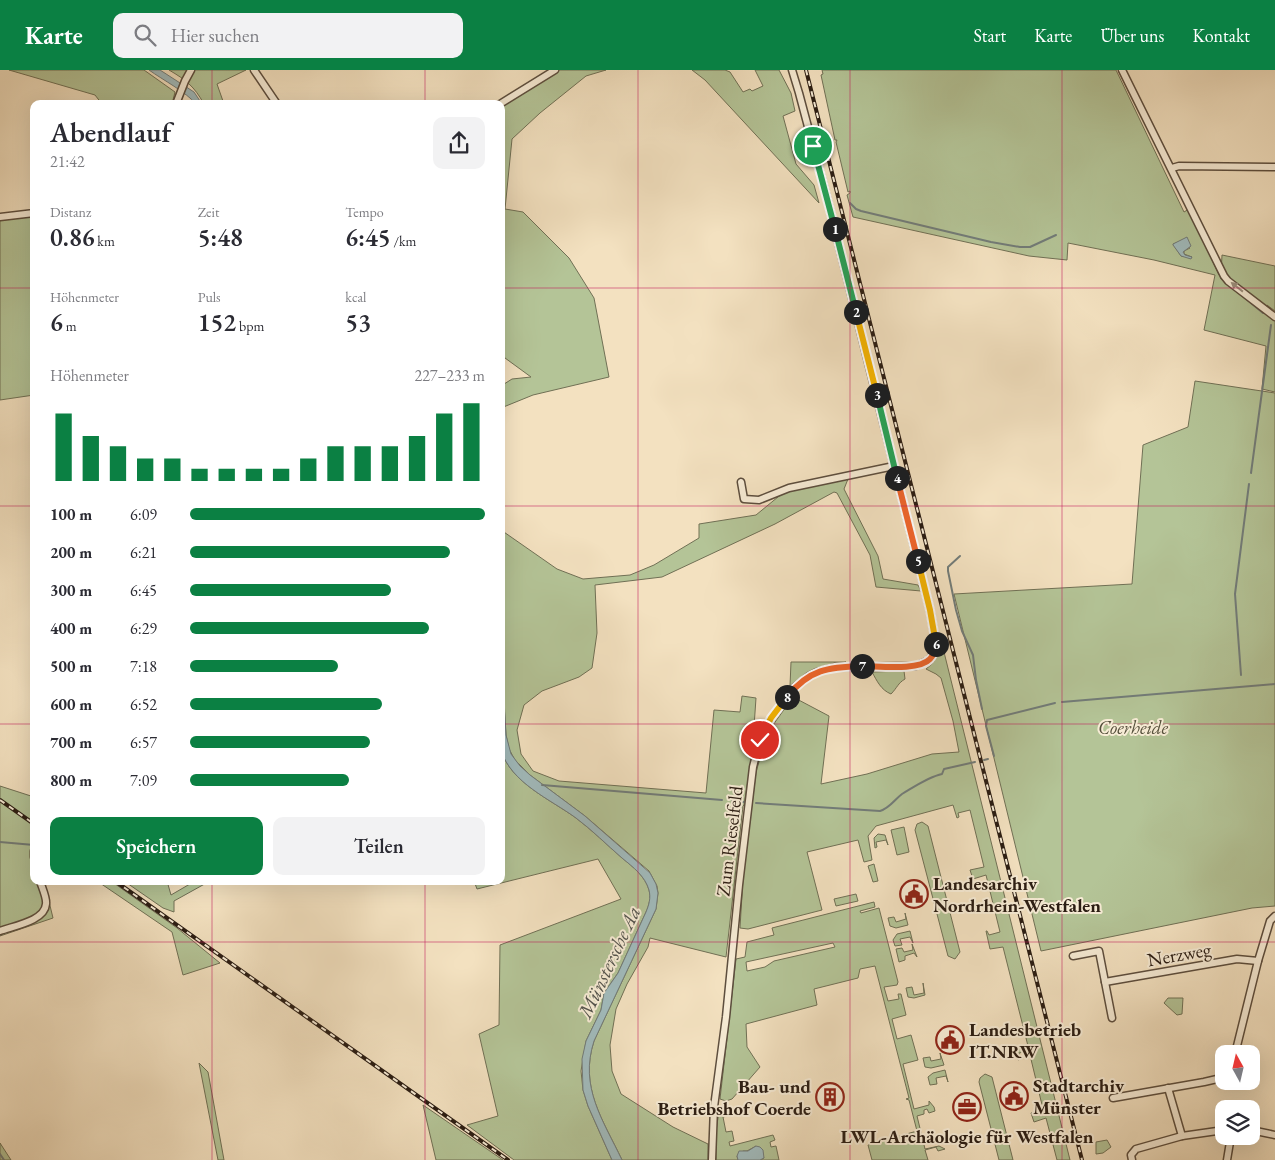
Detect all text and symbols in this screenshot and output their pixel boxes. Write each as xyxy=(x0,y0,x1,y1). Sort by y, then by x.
search box xyxy=(113,13,463,58)
text: Karte xyxy=(25,20,83,51)
icon: search xyxy=(131,21,159,49)
text: Hier suchen xyxy=(171,23,260,48)
text: Start xyxy=(973,24,1006,47)
text: Karte xyxy=(1034,24,1072,47)
text: Über uns xyxy=(1100,24,1164,47)
text: Kontakt xyxy=(1192,24,1250,47)
text: Abendlauf xyxy=(50,114,171,150)
button: share xyxy=(433,117,485,169)
pin xyxy=(792,125,834,167)
icon: arrive xyxy=(799,132,827,160)
text: 21:42 xyxy=(50,151,85,172)
text: Distanz xyxy=(50,203,91,221)
text: Zeit xyxy=(198,203,219,221)
text: Tempo xyxy=(345,203,384,221)
pin: 1 xyxy=(822,216,848,242)
text: 1 xyxy=(832,220,839,238)
text: 0.86 xyxy=(50,221,95,253)
text: 5:48 xyxy=(198,221,243,253)
text: 6:45 xyxy=(345,221,391,253)
text: km xyxy=(95,232,115,250)
text: /km xyxy=(391,232,416,250)
one-way arrow xyxy=(1230,282,1243,293)
text: Höhenmeter xyxy=(50,288,119,306)
text: Puls xyxy=(198,288,221,306)
text: kcal xyxy=(345,288,366,306)
pin: 2 xyxy=(844,300,868,324)
text: 2 xyxy=(853,303,860,321)
text: 6 xyxy=(50,306,63,338)
text: 152 xyxy=(198,306,236,338)
text: 53 xyxy=(345,306,371,338)
text: m xyxy=(63,317,77,335)
text: bpm xyxy=(236,317,264,335)
text: Höhenmeter xyxy=(50,365,129,386)
text: 227–233 m xyxy=(414,365,485,386)
pin: 3 xyxy=(864,382,890,408)
text: 3 xyxy=(874,386,881,404)
pin: 4 xyxy=(884,466,910,490)
text: 4 xyxy=(894,469,901,487)
text: 100 m xyxy=(50,504,92,525)
text: 6:09 xyxy=(130,504,157,525)
text: 200 m xyxy=(50,542,92,563)
text: 6:21 xyxy=(130,542,157,563)
pin: 5 xyxy=(906,548,930,574)
text: 5 xyxy=(915,552,922,570)
text: 300 m xyxy=(50,580,92,601)
text: 6:45 xyxy=(130,580,157,601)
text: 400 m xyxy=(50,618,92,639)
text: 6:29 xyxy=(130,618,157,639)
pin: 6 xyxy=(924,632,948,656)
text: 6 xyxy=(933,635,940,653)
pin: 7 xyxy=(850,654,874,678)
text: 500 m xyxy=(50,656,92,677)
text: 7:18 xyxy=(130,656,157,677)
text: 7 xyxy=(859,657,866,675)
pin: 8 xyxy=(774,684,800,710)
text: 8 xyxy=(784,688,791,706)
text: 600 m xyxy=(50,694,92,715)
text: 6:52 xyxy=(130,694,157,715)
park label: Coerheide xyxy=(1098,715,1169,740)
pin xyxy=(739,719,781,761)
icon: check xyxy=(746,726,774,754)
text: 700 m xyxy=(50,732,92,753)
text: 6:57 xyxy=(130,732,157,753)
text: 800 m xyxy=(50,770,92,791)
text: 7:09 xyxy=(130,770,157,791)
street label: Zum Rieselfeld xyxy=(710,784,749,898)
button: Speichern xyxy=(50,817,263,875)
button: Teilen xyxy=(273,817,485,875)
place label: Landesarchiv Nordrhein-Westfalen xyxy=(933,871,1101,918)
public building icon: Landesarchiv Nordrhein-Westfalen xyxy=(899,879,929,909)
water label: Münstersche Aa xyxy=(571,902,646,1023)
street label: Nerzweg xyxy=(1145,936,1214,972)
place label: Landesbetrieb IT.NRW xyxy=(969,1017,1081,1064)
public building icon: Landesbetrieb IT.NRW xyxy=(935,1025,965,1055)
north arrow xyxy=(1215,1045,1260,1090)
map controls xyxy=(1215,1045,1260,1145)
place label: Stadtarchiv Münster xyxy=(1033,1073,1125,1120)
place label: Bau- und Betriebshof Coerde xyxy=(658,1074,811,1121)
public building icon: Stadtarchiv Münster xyxy=(999,1081,1029,1111)
building icon: Bau- und Betriebshof Coerde xyxy=(815,1082,845,1112)
office icon: LWL-Archäologie für Westfalen xyxy=(952,1092,982,1122)
button: layers xyxy=(1215,1100,1260,1145)
place label: LWL-Archäologie für Westfalen xyxy=(841,1124,1094,1149)

